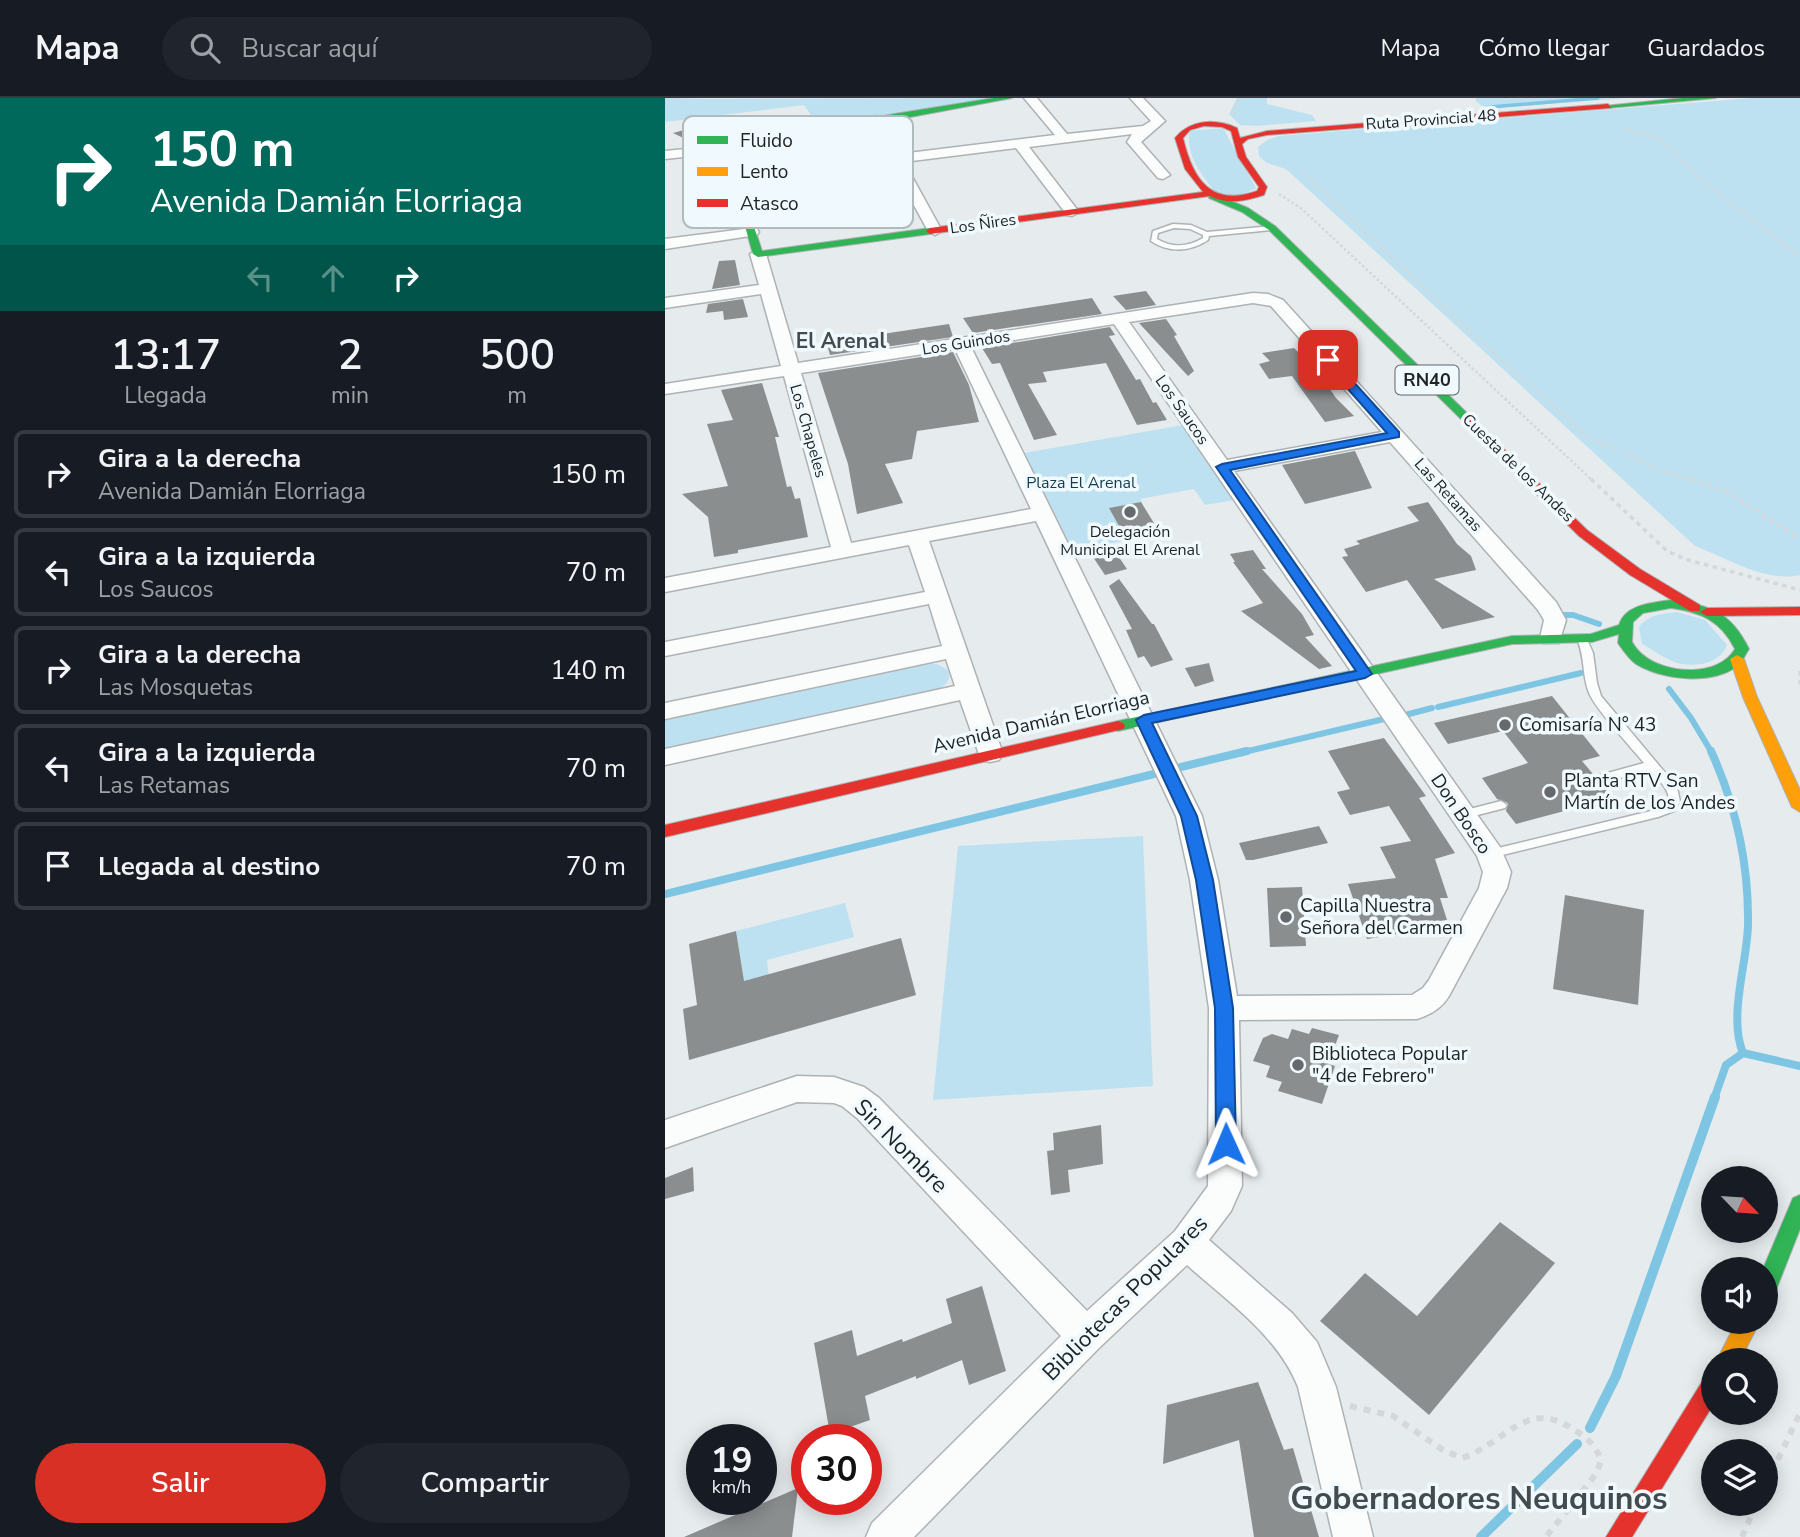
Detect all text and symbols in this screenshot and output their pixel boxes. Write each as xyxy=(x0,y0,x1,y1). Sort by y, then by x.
search box xyxy=(162,17,652,80)
text: Mapa xyxy=(35,26,120,71)
icon: search xyxy=(186,29,224,67)
text: Buscar aquí xyxy=(242,31,377,66)
text: Mapa xyxy=(1380,32,1440,64)
text: Cómo llegar xyxy=(1478,32,1609,64)
text: Guardados xyxy=(1647,32,1765,64)
street label: Ruta Provincial 48 xyxy=(1365,104,1497,136)
text: 150 m xyxy=(150,116,294,183)
legend xyxy=(683,116,913,228)
icon: right xyxy=(35,126,126,217)
text: Fluido xyxy=(740,128,793,154)
text: Lento xyxy=(740,159,788,185)
text: Avenida Damián Elorriaga xyxy=(150,180,523,223)
text: Atasco xyxy=(740,191,799,217)
street label: Los Ñires xyxy=(948,208,1018,240)
icon: left xyxy=(241,259,279,297)
icon: ahead xyxy=(314,259,352,297)
icon: right xyxy=(387,259,425,297)
street label: Los Guindos xyxy=(921,325,1011,361)
text: 13:17 xyxy=(110,327,221,384)
text: 2 xyxy=(337,327,363,384)
text: 500 xyxy=(479,327,555,384)
district label: El Arenal xyxy=(796,327,887,355)
pin xyxy=(1298,330,1358,390)
icon: arrive xyxy=(1309,341,1347,379)
road number: RN40 xyxy=(1395,366,1459,394)
street label: Los Saucos xyxy=(1150,371,1214,449)
text: Llegada xyxy=(124,380,207,411)
text: min xyxy=(331,380,369,411)
text: m xyxy=(507,380,527,411)
street label: Los Chapeles xyxy=(784,382,832,480)
street label: Cuesta de los Andes xyxy=(1457,409,1579,527)
text: Gira a la derecha xyxy=(98,441,301,476)
street label: Las Retamas xyxy=(1409,453,1487,537)
icon: right xyxy=(39,455,77,493)
text: 150 m xyxy=(550,457,626,492)
park label: Plaza El Arenal xyxy=(1026,472,1136,494)
text: Avenida Damián Elorriaga xyxy=(98,476,366,507)
marker: Delegación Municipal El Arenal xyxy=(1122,504,1138,520)
place label: Delegación Municipal El Arenal xyxy=(1060,521,1200,561)
text: Gira a la izquierda xyxy=(98,539,316,574)
icon: left xyxy=(39,553,77,591)
text: 70 m xyxy=(566,555,626,590)
text: Los Saucos xyxy=(98,574,214,605)
text: Gira a la derecha xyxy=(98,637,301,672)
icon: right xyxy=(39,651,77,689)
text: 140 m xyxy=(550,653,626,688)
text: Las Mosquetas xyxy=(98,672,253,703)
street label: Avenida Damián Elorriaga xyxy=(930,684,1152,760)
place label: Comisaría N° 43 xyxy=(1519,712,1657,738)
marker: Comisaría N° 43 xyxy=(1497,717,1513,733)
text: Gira a la izquierda xyxy=(98,735,316,770)
icon: left xyxy=(39,749,77,787)
text: 70 m xyxy=(566,751,626,786)
place label: Planta RTV San Martín de los Andes xyxy=(1564,768,1736,816)
street label: Don Bosco xyxy=(1424,769,1498,859)
text: Las Retamas xyxy=(98,770,230,801)
marker: Planta RTV San Martín de los Andes xyxy=(1542,784,1558,800)
icon: arrive xyxy=(39,847,77,885)
text: Llegada al destino xyxy=(98,849,320,884)
text: 70 m xyxy=(566,849,626,884)
place label: Capilla Nuestra Señora del Carmen xyxy=(1300,893,1463,941)
marker: Capilla Nuestra Señora del Carmen xyxy=(1278,909,1294,925)
place label: Biblioteca Popular "4 de Febrero" xyxy=(1312,1041,1468,1089)
marker: Biblioteca Popular "4 de Febrero" xyxy=(1290,1057,1306,1073)
street label: Sin Nombre xyxy=(847,1092,955,1200)
position arrow xyxy=(1189,1107,1263,1181)
north arrow xyxy=(1701,1166,1778,1242)
map controls xyxy=(1701,1166,1778,1516)
street label: Bibliotecas Populares xyxy=(1035,1208,1215,1388)
button: sound xyxy=(1701,1257,1778,1334)
button: search xyxy=(1701,1348,1778,1425)
speed limit sign: 30 xyxy=(791,1424,882,1515)
text: 19 xyxy=(710,1437,753,1484)
button: layers xyxy=(1701,1439,1778,1516)
button: Salir xyxy=(35,1443,326,1523)
button: Compartir xyxy=(340,1443,630,1523)
text: km/h xyxy=(712,1475,751,1499)
district label: Gobernadores Neuquinos xyxy=(1290,1477,1668,1520)

